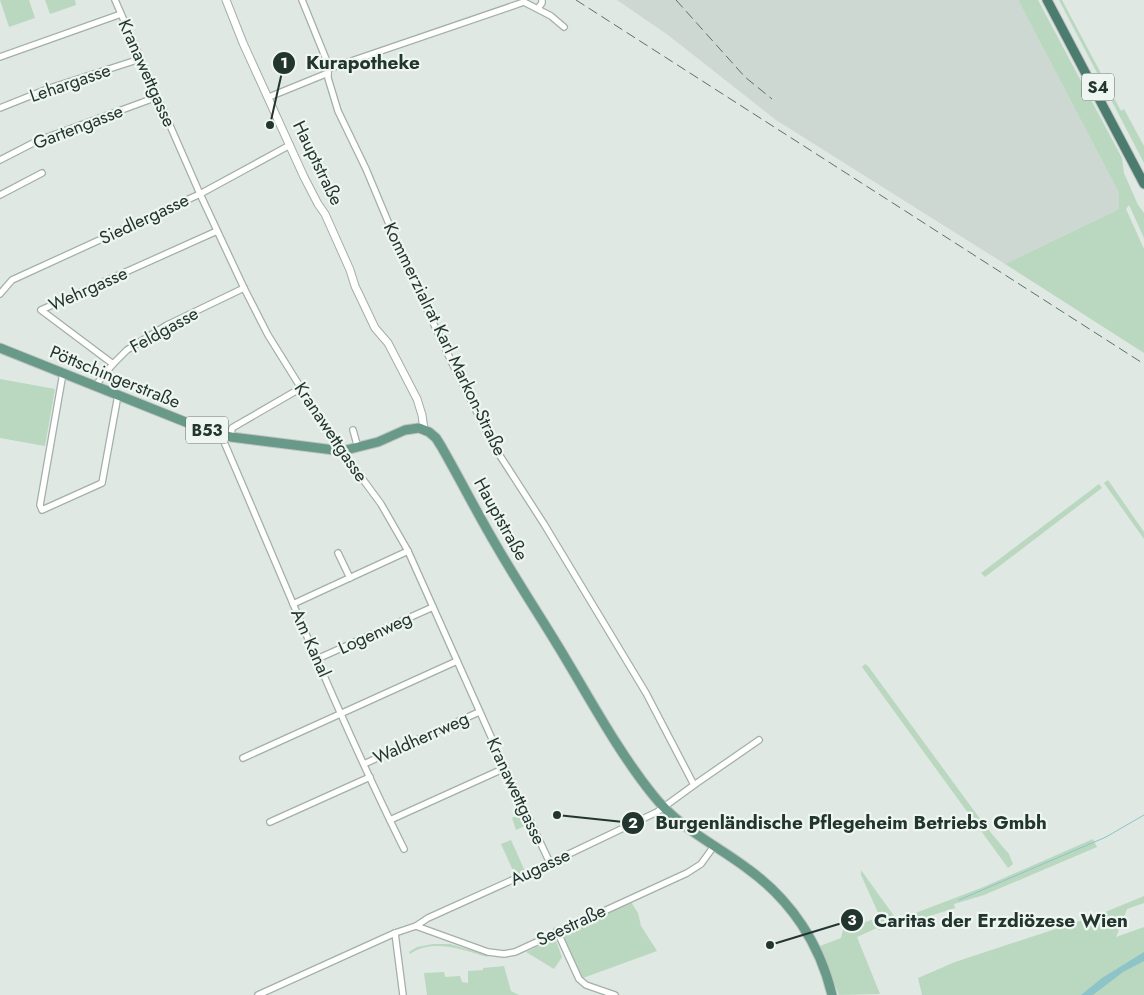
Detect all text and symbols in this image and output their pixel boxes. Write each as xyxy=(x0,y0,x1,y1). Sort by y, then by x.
street label: Kranawettgasse xyxy=(112,15,182,131)
callout: Kurapotheke xyxy=(271,46,430,80)
text: Kurapotheke xyxy=(306,49,420,76)
text: 1 xyxy=(280,52,288,74)
street label: Lehargasse xyxy=(26,57,114,109)
road number: S4 xyxy=(1082,74,1114,100)
street label: Gartengasse xyxy=(29,98,127,156)
street label: Hauptstraße xyxy=(286,116,350,210)
street label: Siedlergasse xyxy=(95,187,193,251)
street label: Kommerzialrat Karl Markon-Straße xyxy=(377,218,513,460)
street label: Wehrgasse xyxy=(44,260,132,318)
street label: Feldgasse xyxy=(125,300,203,360)
street label: Pöttschingerstraße xyxy=(46,339,184,415)
street label: Kranawettgasse xyxy=(288,377,374,487)
road number: B53 xyxy=(186,416,228,444)
street label: Hauptstraße xyxy=(467,473,535,565)
street label: Am Kanal xyxy=(284,605,338,681)
street label: Logenweg xyxy=(334,605,416,661)
street label: Waldherrweg xyxy=(369,705,473,771)
street label: Kranawettgasse xyxy=(480,733,552,849)
callout: Burgenländische Pflegeheim Betriebs Gmbh xyxy=(621,806,1057,840)
text: Burgenländische Pflegeheim Betriebs Gmbh xyxy=(655,809,1047,836)
text: 2 xyxy=(628,812,638,834)
street label: Augasse xyxy=(506,842,574,892)
street label: Seestraße xyxy=(532,898,610,952)
callout: Caritas der Erzdiözese Wien xyxy=(839,903,1138,937)
text: Caritas der Erzdiözese Wien xyxy=(874,907,1128,934)
text: 3 xyxy=(847,909,857,931)

